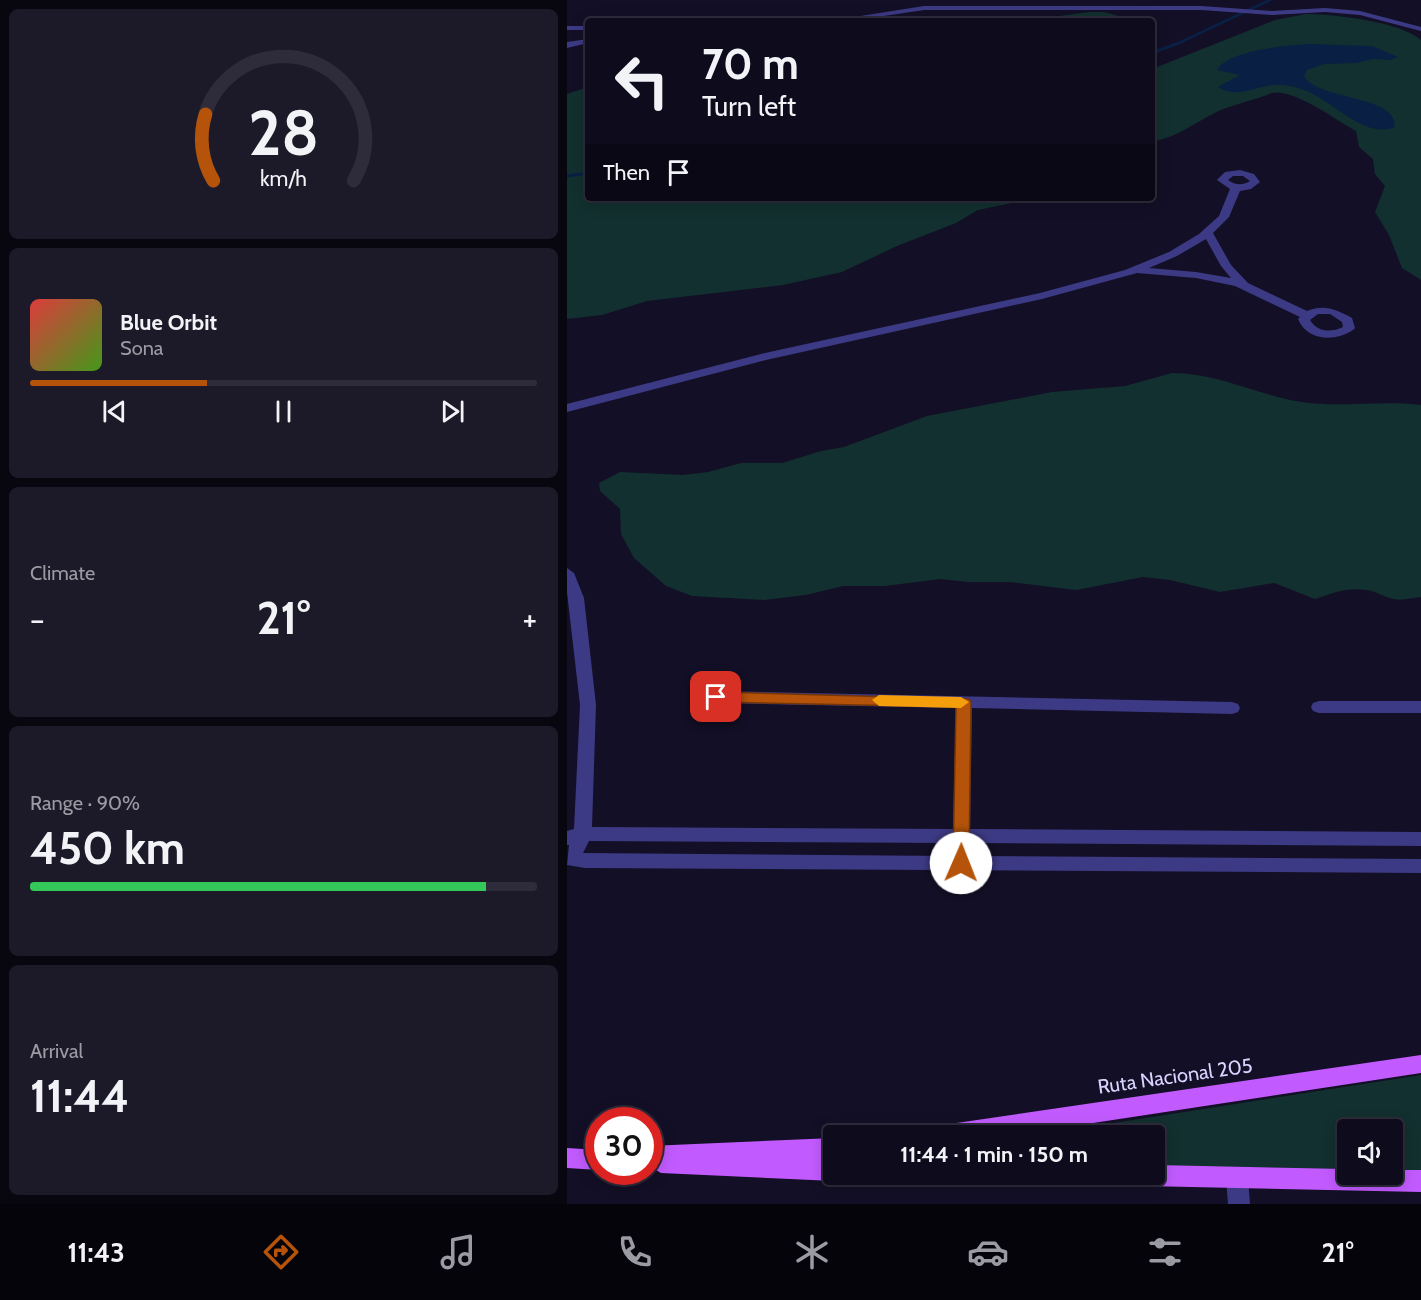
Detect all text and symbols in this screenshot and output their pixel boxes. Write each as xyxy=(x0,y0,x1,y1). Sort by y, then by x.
text: 70 m xyxy=(702,38,799,90)
icon: left xyxy=(603,42,681,120)
text: Turn left xyxy=(702,90,796,123)
text: 28 xyxy=(248,95,319,171)
icon: arrive xyxy=(662,156,695,189)
text: Then xyxy=(603,159,650,186)
text: km/h xyxy=(260,165,307,191)
text: Blue Orbit xyxy=(120,309,217,336)
text: Sona xyxy=(120,336,163,360)
icon: previous xyxy=(98,395,131,428)
icon: pause xyxy=(267,395,300,428)
icon: next xyxy=(436,395,469,428)
text: Climate xyxy=(30,561,95,585)
text: 21° xyxy=(257,591,310,645)
text: − xyxy=(30,599,45,639)
text: + xyxy=(522,599,537,639)
pin xyxy=(690,671,741,722)
icon: arrive xyxy=(699,680,732,713)
text: Range · 90% xyxy=(30,791,140,815)
text: 450 km xyxy=(30,821,185,875)
position arrow xyxy=(929,831,993,895)
text: Arrival xyxy=(30,1039,83,1063)
street label: Ruta Nacional 205 xyxy=(1096,1053,1254,1099)
text: 11:44 xyxy=(30,1069,129,1123)
speed limit sign: 30 xyxy=(585,1107,663,1185)
map controls xyxy=(1337,1119,1403,1185)
button: sound xyxy=(1337,1119,1403,1185)
text: 11:44 · 1 min · 150 m xyxy=(900,1141,1088,1168)
icon: directions xyxy=(260,1231,302,1273)
icon: music xyxy=(437,1231,479,1273)
icon: phone xyxy=(614,1231,656,1273)
icon: climate xyxy=(791,1231,833,1273)
icon: car xyxy=(967,1231,1009,1273)
icon: filters xyxy=(1144,1231,1186,1273)
text: 11:43 xyxy=(67,1236,125,1269)
text: 21° xyxy=(1321,1236,1353,1269)

